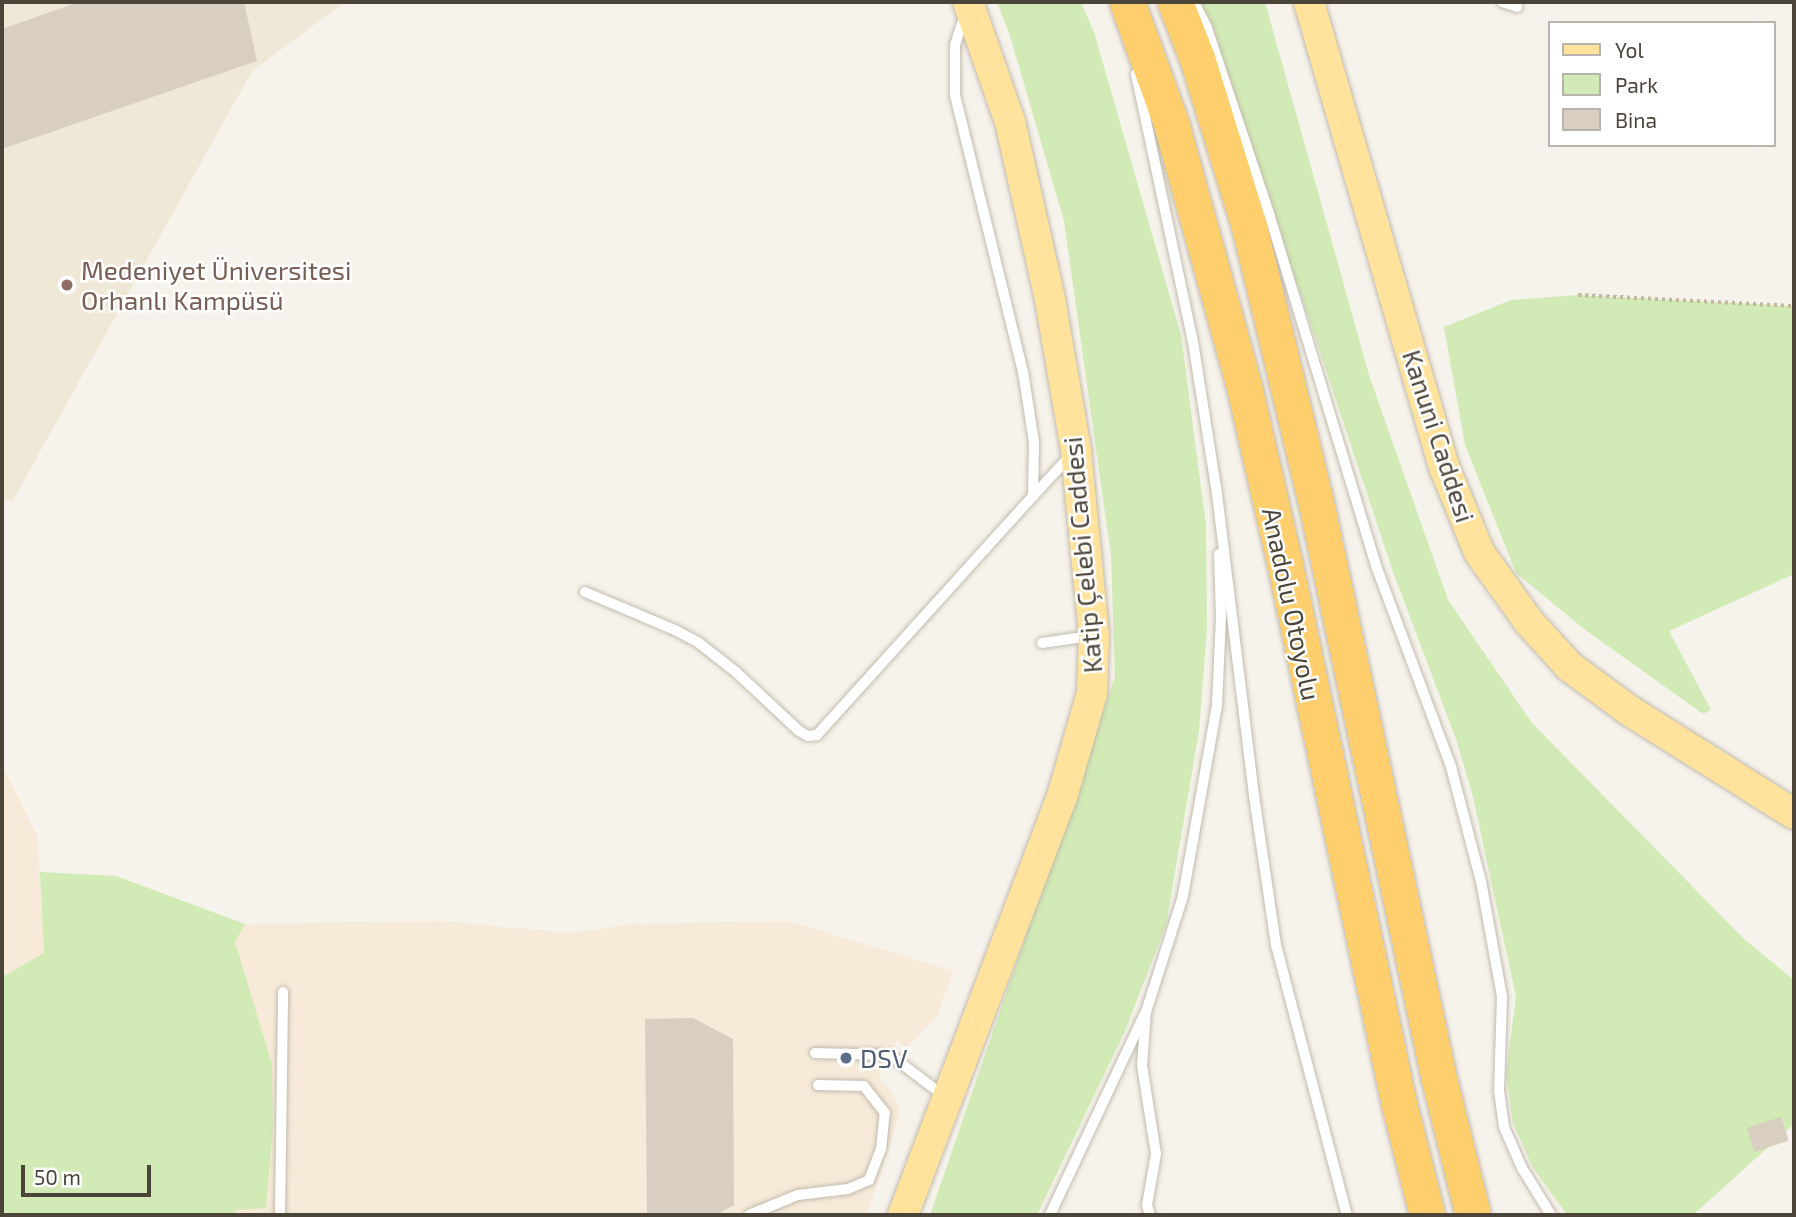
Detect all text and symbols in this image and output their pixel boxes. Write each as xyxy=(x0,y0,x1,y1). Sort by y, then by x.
legend xyxy=(1548,21,1775,147)
text: Yol xyxy=(1615,37,1644,62)
text: Park xyxy=(1615,72,1658,97)
text: Bina xyxy=(1615,107,1657,132)
place label: Medeniyet Üniversitesi Orhanlı Kampüsü xyxy=(81,254,352,316)
marker: Medeniyet Üniversitesi Orhanlı Kampüsü xyxy=(59,277,75,293)
street label: Kanuni Caddesi xyxy=(1396,346,1482,526)
street label: Katip Çelebi Caddesi xyxy=(1056,436,1108,674)
street label: Anadolu Otoyolu xyxy=(1256,505,1328,703)
place label: DSV xyxy=(860,1042,908,1074)
marker: DSV xyxy=(838,1050,854,1066)
scale bar xyxy=(24,1150,154,1194)
text: 50 m xyxy=(34,1164,81,1189)

